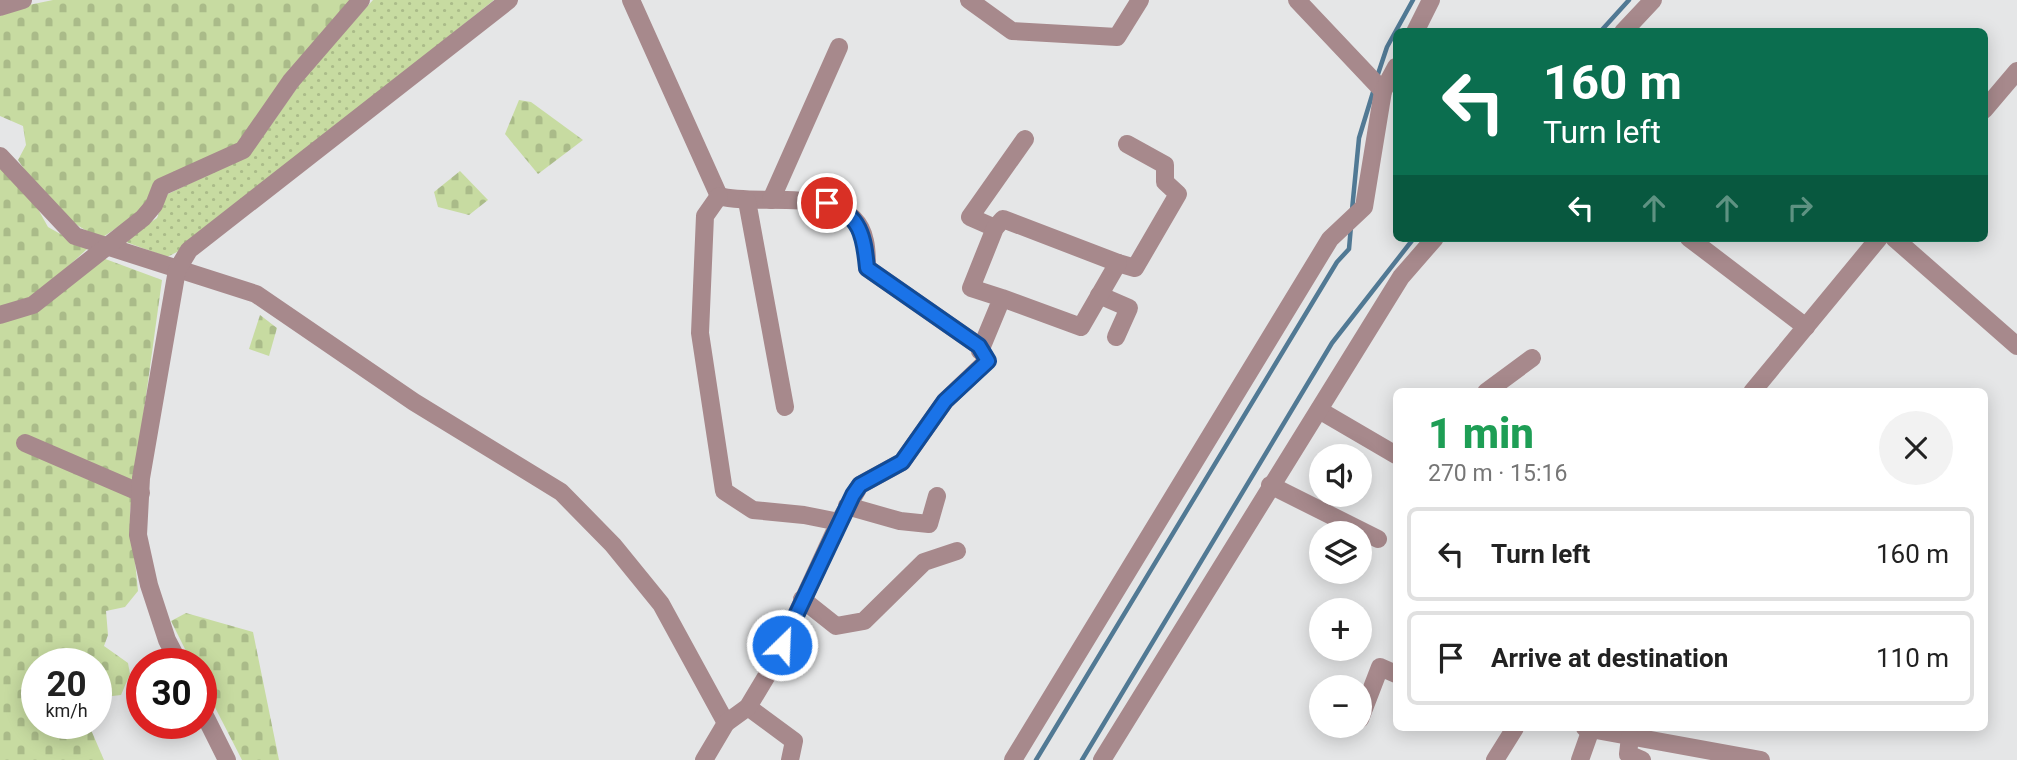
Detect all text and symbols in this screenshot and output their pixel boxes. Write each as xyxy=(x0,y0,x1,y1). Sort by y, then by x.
text: 160 m xyxy=(1543,54,1682,111)
icon: left xyxy=(1428,56,1519,147)
text: Turn left xyxy=(1543,113,1661,151)
pin xyxy=(797,173,857,233)
icon: arrive xyxy=(808,184,846,222)
icon: left xyxy=(1562,189,1600,227)
icon: ahead xyxy=(1635,189,1673,227)
icon: ahead xyxy=(1708,189,1746,227)
icon: right xyxy=(1781,189,1819,227)
text: 1 min xyxy=(1428,409,1534,458)
button: close xyxy=(1879,411,1953,485)
map controls xyxy=(1309,444,1372,738)
button: sound xyxy=(1309,444,1372,507)
text: 270 m · 15:16 xyxy=(1428,460,1567,487)
button: layers xyxy=(1309,521,1372,584)
icon: left xyxy=(1432,535,1470,573)
text: Turn left xyxy=(1491,539,1590,569)
text: 160 m xyxy=(1876,539,1949,569)
button: + xyxy=(1309,598,1372,661)
position arrow xyxy=(745,608,819,682)
icon: arrive xyxy=(1432,639,1470,677)
text: Arrive at destination xyxy=(1491,643,1728,673)
text: 110 m xyxy=(1876,643,1949,673)
speed limit sign: 30 xyxy=(126,648,217,739)
text: 20 xyxy=(46,664,87,705)
button: − xyxy=(1309,675,1372,738)
text: km/h xyxy=(45,700,88,721)

